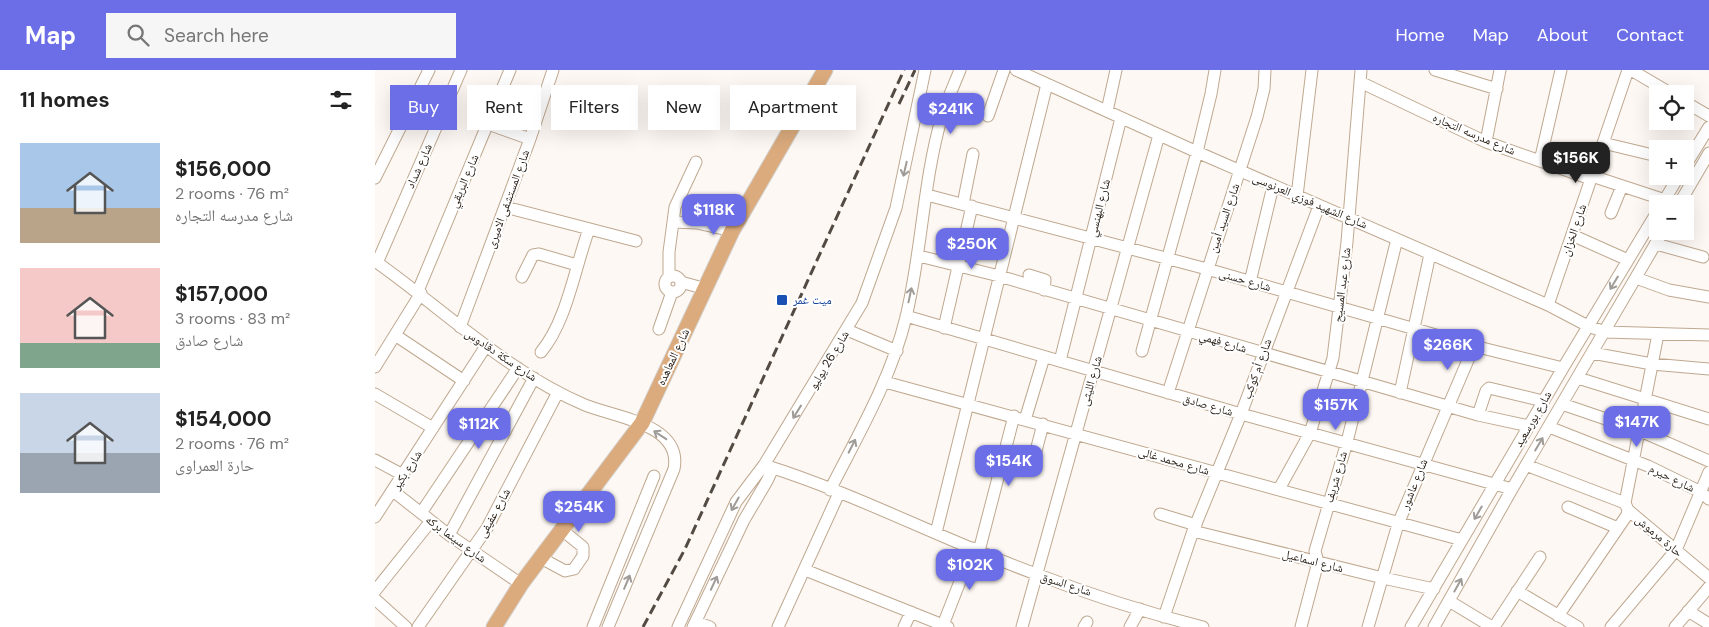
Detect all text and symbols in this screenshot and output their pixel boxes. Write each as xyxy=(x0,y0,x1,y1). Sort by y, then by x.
search box xyxy=(106,13,456,58)
text: Map xyxy=(25,20,76,51)
icon: search xyxy=(124,21,152,49)
text: Search here xyxy=(164,23,269,48)
text: Home xyxy=(1395,23,1445,47)
text: Map xyxy=(1473,23,1509,47)
text: About xyxy=(1537,23,1588,47)
text: Contact xyxy=(1616,23,1684,47)
chip: Buy xyxy=(390,85,457,130)
chip: Rent xyxy=(467,85,541,130)
chip: Filters xyxy=(551,85,638,130)
chip: New xyxy=(648,85,720,130)
chip: Apartment xyxy=(730,85,856,130)
map controls xyxy=(1649,85,1694,240)
button: locate xyxy=(1649,85,1694,130)
text: 11 homes xyxy=(20,86,110,114)
icon: filters xyxy=(327,86,355,114)
pin: $241K xyxy=(916,92,986,135)
text: $241K xyxy=(928,98,974,119)
street label: شارع مدرسه التجاره xyxy=(1430,109,1518,159)
button: + xyxy=(1649,140,1694,185)
street label: شارع شداد xyxy=(402,141,436,191)
pin: $156K xyxy=(1541,142,1611,184)
street label: شارع المستشفى الاميرى xyxy=(483,147,533,251)
text: $156K xyxy=(1553,147,1599,168)
street label: شارع البريقي xyxy=(446,152,484,211)
text: $156,000 xyxy=(175,155,271,183)
one-way arrow xyxy=(900,161,909,177)
icon: home xyxy=(60,163,120,223)
street label: شارع الشهيد فوزي العرنوسى xyxy=(1249,170,1370,234)
street label: شارع البهنسي xyxy=(1084,177,1116,239)
street label: شارع السيد أمين xyxy=(1205,181,1243,255)
text: 2 rooms · 76 m² xyxy=(175,183,289,204)
pin: $118K xyxy=(679,194,749,236)
button: − xyxy=(1649,195,1694,240)
text: $118K xyxy=(693,199,735,220)
street label: شارع الخزان xyxy=(1558,202,1590,258)
text: شارع مدرسه التجاره xyxy=(175,205,293,226)
pin: $250K xyxy=(937,228,1007,270)
text: $250K xyxy=(947,233,997,254)
street label: شارع عبد المسيح xyxy=(1329,247,1355,323)
street label: شارع حسنى xyxy=(1217,265,1273,295)
one-way arrow xyxy=(1609,276,1619,290)
text: $157,000 xyxy=(175,280,268,308)
icon: home xyxy=(60,288,120,348)
one-way arrow xyxy=(906,288,916,304)
place label: ميت غمر xyxy=(792,292,832,308)
marker: ميت غمر xyxy=(775,293,789,307)
text: 3 rooms · 83 m² xyxy=(175,308,290,329)
street label: شارع سكة دقادوس xyxy=(462,325,540,385)
street label: شارع المعاهده xyxy=(653,326,693,388)
street label: شارع 26 يوليو xyxy=(805,328,853,392)
street label: شارع فهمي xyxy=(1197,328,1249,358)
pin: $266K xyxy=(1413,328,1483,371)
text: شارع صادق xyxy=(175,330,243,351)
text: $266K xyxy=(1423,334,1473,355)
street label: شارع أم كوكب xyxy=(1239,336,1275,401)
street label: شارع الليثى xyxy=(1076,354,1106,408)
pin: $157K xyxy=(1301,388,1371,431)
street label: شارع بورسعيد xyxy=(1510,388,1556,450)
street label: شارع صادق xyxy=(1181,390,1235,420)
text: $157K xyxy=(1314,394,1358,415)
one-way arrow xyxy=(792,404,802,418)
text: $154,000 xyxy=(175,405,272,433)
pin: $147K xyxy=(1602,406,1672,448)
pin: $112K xyxy=(444,408,514,450)
text: $147K xyxy=(1615,411,1659,432)
icon: home xyxy=(60,413,120,473)
text: $112K xyxy=(459,413,500,434)
one-way arrow xyxy=(653,430,667,441)
text: 2 rooms · 76 m² xyxy=(175,433,289,454)
one-way arrow xyxy=(1534,437,1544,451)
one-way arrow xyxy=(848,439,857,454)
street label: شارع محمد غالى xyxy=(1137,443,1211,479)
pin: $154K xyxy=(974,444,1044,487)
street label: شارع بكير xyxy=(388,447,426,494)
street label: شارع شريف xyxy=(1321,449,1351,505)
text: $154K xyxy=(986,450,1032,471)
text: حارة العمراوى xyxy=(175,455,254,476)
street label: شارع عاشور xyxy=(1396,456,1431,513)
street label: شارع حيرم xyxy=(1647,460,1697,496)
street label: شارع عفيفى xyxy=(474,485,514,540)
pin: $254K xyxy=(544,490,614,533)
text: $254K xyxy=(554,496,604,517)
one-way arrow xyxy=(730,497,740,511)
one-way arrow xyxy=(1472,506,1482,520)
street label: شارع سينما بركه xyxy=(422,512,490,567)
street label: حارة مرموش xyxy=(1632,512,1686,561)
street label: شارع اسماعيل xyxy=(1281,546,1345,576)
pin: $102K xyxy=(935,548,1005,591)
text: $102K xyxy=(947,554,993,575)
street label: شارع السوق xyxy=(1038,568,1094,600)
one-way arrow xyxy=(623,575,633,590)
one-way arrow xyxy=(710,576,719,591)
one-way arrow xyxy=(1453,577,1463,592)

